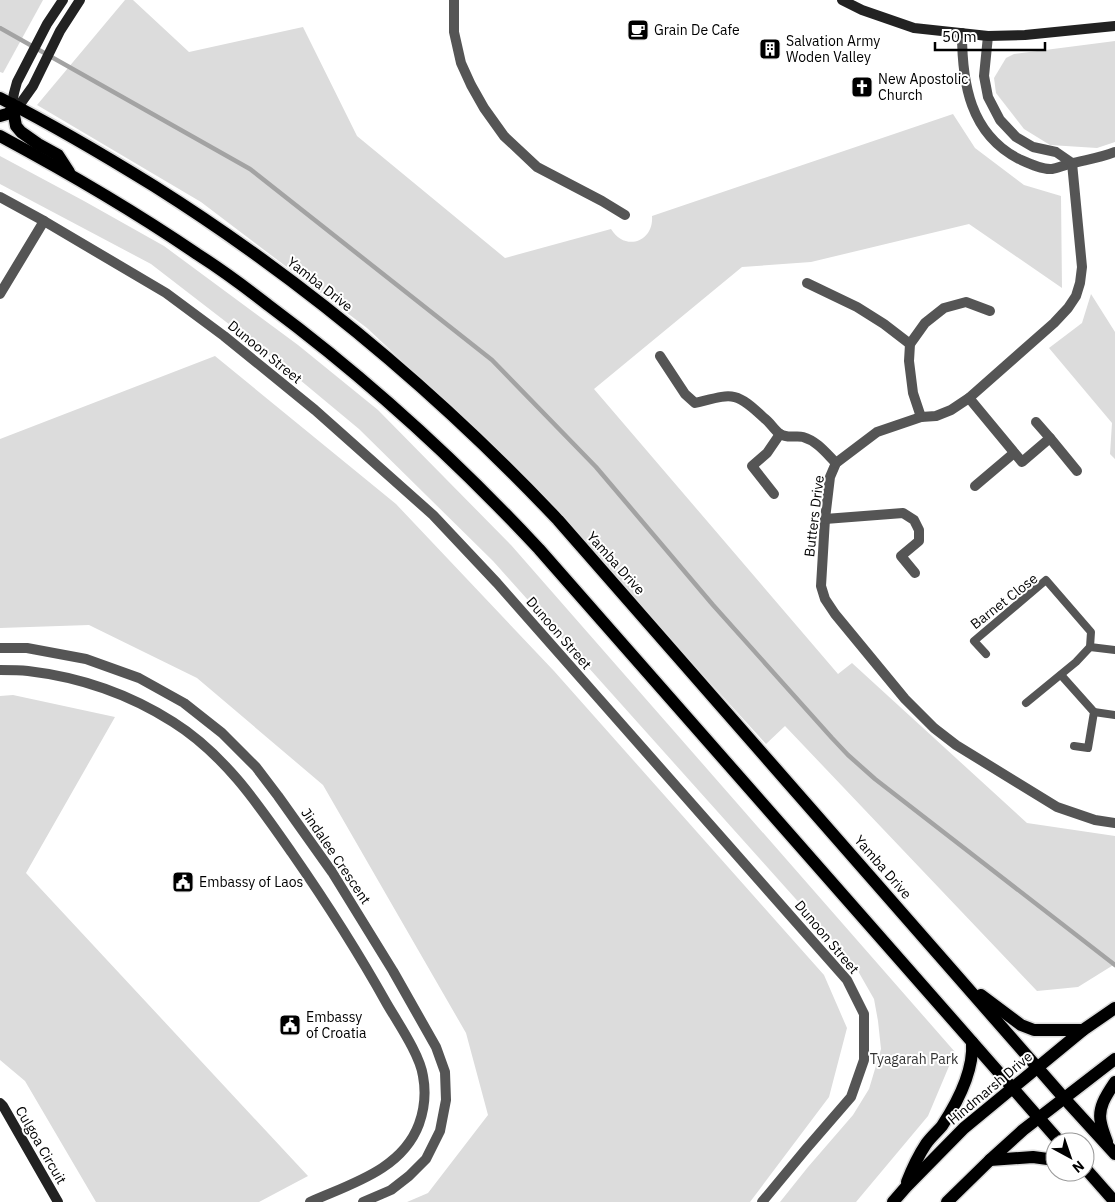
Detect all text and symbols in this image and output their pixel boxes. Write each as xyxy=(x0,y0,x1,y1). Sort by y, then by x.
cafe icon: Grain De Cafe xyxy=(626,18,650,42)
scale bar xyxy=(935,20,1045,52)
place label: Grain De Cafe xyxy=(654,21,740,39)
text: 50 m xyxy=(942,27,977,46)
place label: Salvation Army Woden Valley xyxy=(786,32,880,66)
building icon: Salvation Army Woden Valley xyxy=(758,37,782,61)
place label: New Apostolic Church xyxy=(878,70,968,104)
church icon: New Apostolic Church xyxy=(850,75,874,99)
street label: Yamba Drive xyxy=(283,253,357,316)
street label: Dunoon Street xyxy=(224,316,306,388)
street label: Butters Drive xyxy=(800,474,828,558)
street label: Yamba Drive xyxy=(583,528,649,598)
street label: Barnet Close xyxy=(967,569,1041,633)
street label: Dunoon Street xyxy=(522,593,596,673)
street label: Jindalee Crescent xyxy=(297,804,375,908)
street label: Yamba Drive xyxy=(850,831,916,903)
public building icon: Embassy of Laos xyxy=(171,870,195,894)
place label: Embassy of Laos xyxy=(199,873,303,891)
street label: Dunoon Street xyxy=(791,896,863,978)
place label: Embassy of Croatia xyxy=(306,1008,367,1042)
public building icon: Embassy of Croatia xyxy=(278,1013,302,1037)
street label: Hindmarsh Drive xyxy=(944,1047,1036,1129)
park label: Tyagarah Park xyxy=(870,1050,959,1068)
street label: Culgoa Circuit xyxy=(11,1103,71,1187)
north arrow xyxy=(1045,1132,1095,1182)
text: N xyxy=(1069,1157,1088,1177)

